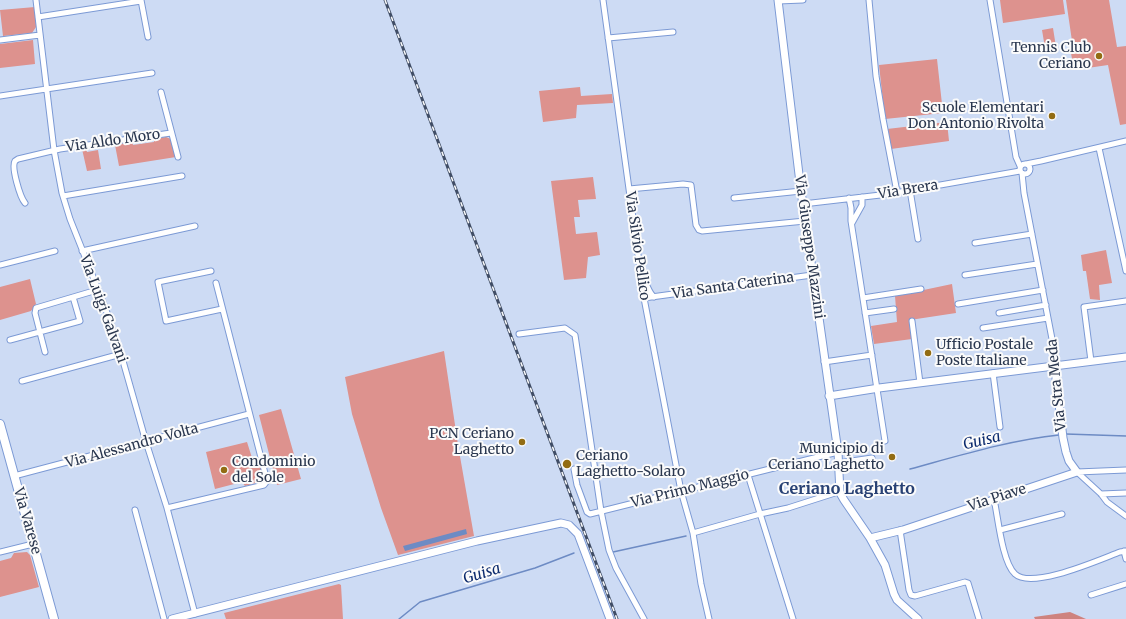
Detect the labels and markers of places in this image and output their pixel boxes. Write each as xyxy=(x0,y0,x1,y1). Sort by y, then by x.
place label: Tennis Club Ceriano xyxy=(1011,40,1091,72)
marker: Tennis Club Ceriano xyxy=(1094,51,1104,61)
place label: Scuole Elementari Don Antonio Rivolta xyxy=(908,100,1044,132)
marker: Scuole Elementari Don Antonio Rivolta xyxy=(1047,111,1057,121)
place label: Ufficio Postale Poste Italiane xyxy=(936,337,1033,370)
marker: Ufficio Postale Poste Italiane xyxy=(923,348,933,358)
place label: PCN Ceriano Laghetto xyxy=(429,426,514,458)
marker: PCN Ceriano Laghetto xyxy=(517,437,527,447)
place label: Municipio di Ceriano Laghetto xyxy=(768,441,884,474)
place label: Ceriano Laghetto-Solaro xyxy=(576,448,685,480)
marker: Municipio di Ceriano Laghetto xyxy=(887,452,897,462)
place label: Condominio del Sole xyxy=(232,454,315,486)
marker: Ceriano Laghetto-Solaro xyxy=(561,458,573,470)
marker: Condominio del Sole xyxy=(219,465,229,475)

